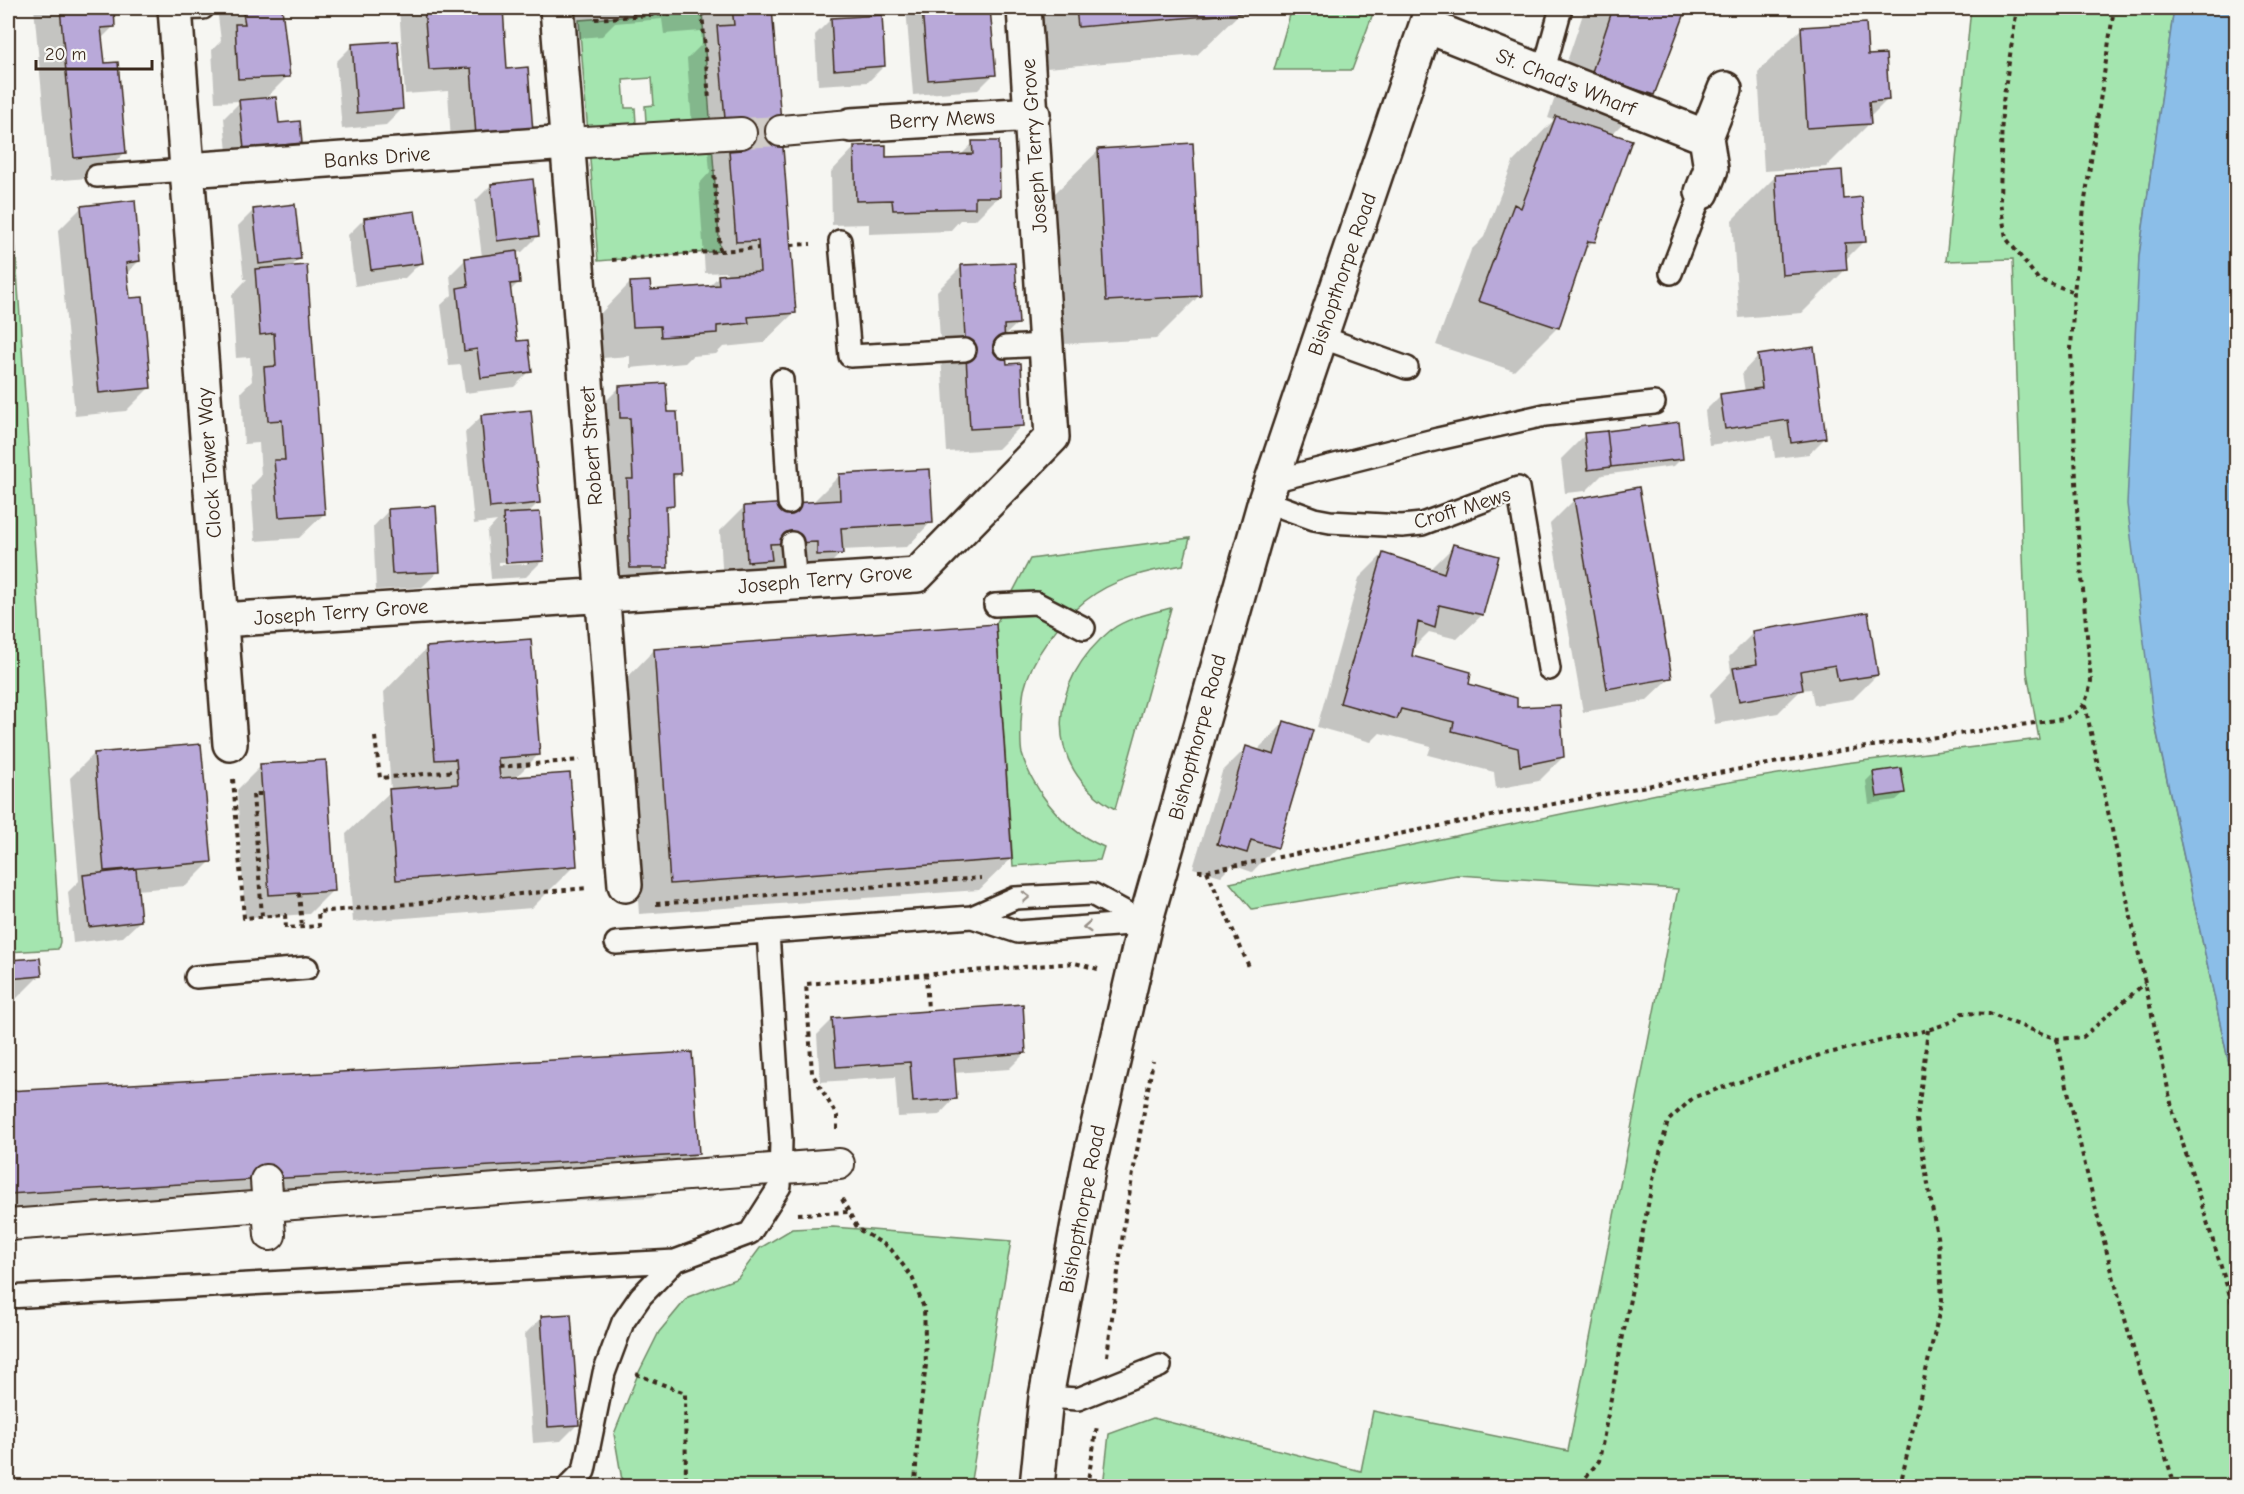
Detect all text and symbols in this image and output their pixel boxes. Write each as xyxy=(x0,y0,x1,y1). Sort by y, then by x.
scale bar xyxy=(36,33,152,71)
street label: St. Chad's Wharf xyxy=(1493,43,1640,121)
text: 20 m xyxy=(45,44,86,65)
street label: Joseph Terry Grove xyxy=(1016,58,1052,234)
street label: Berry Mews xyxy=(888,104,996,134)
street label: Banks Drive xyxy=(323,141,431,173)
street label: Bishopthorpe Road xyxy=(1303,189,1381,359)
street label: Robert Street xyxy=(575,385,607,506)
street label: Clock Tower Way xyxy=(192,386,226,539)
street label: Croft Mews xyxy=(1411,482,1513,534)
street label: Joseph Terry Grove xyxy=(737,559,913,599)
street label: Joseph Terry Grove xyxy=(253,594,429,630)
street label: Bishopthorpe Road xyxy=(1163,652,1231,822)
one-way arrow xyxy=(1022,891,1031,904)
one-way arrow xyxy=(1082,920,1091,933)
street label: Bishopthorpe Road xyxy=(1054,1123,1110,1295)

